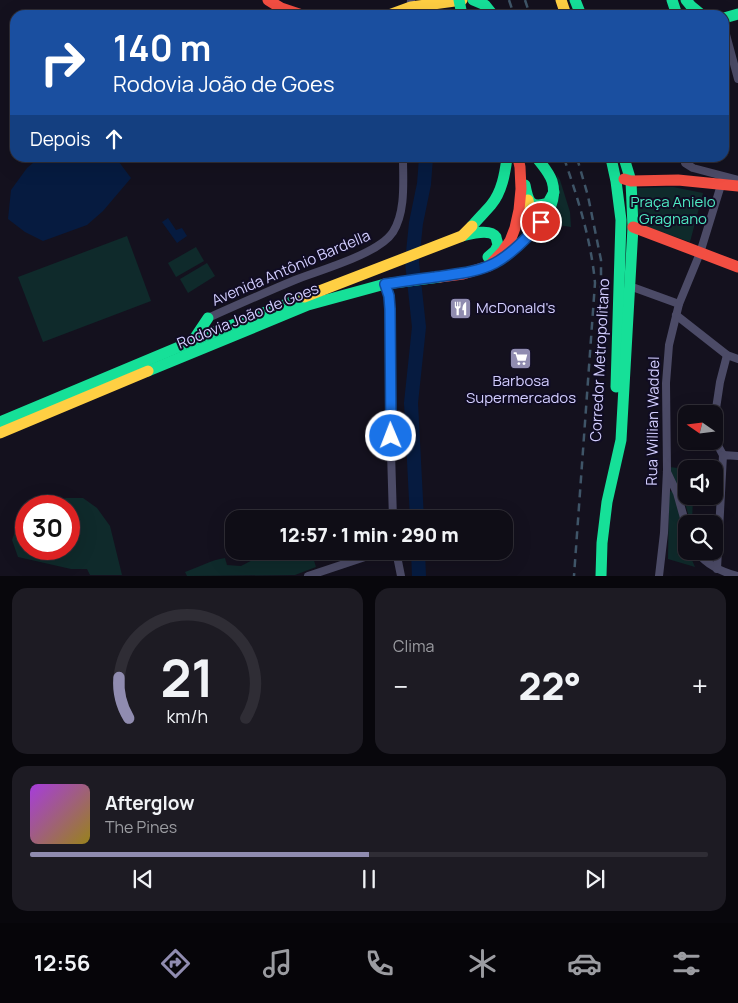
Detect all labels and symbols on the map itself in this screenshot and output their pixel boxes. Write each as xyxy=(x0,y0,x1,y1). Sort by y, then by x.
park label: Praça Anielo Gragnano xyxy=(630,191,716,229)
pin xyxy=(520,201,562,243)
street label: Avenida Antônio Bardella xyxy=(208,225,373,311)
street label: Rodovia João de Goes xyxy=(174,277,322,354)
street label: Corredor Metropolitano xyxy=(585,278,614,442)
restaurant icon: McDonald's xyxy=(448,296,472,320)
place label: McDonald's xyxy=(476,297,555,318)
supermarket icon: Barbosa Supermercados xyxy=(509,346,533,370)
street label: Rua Willian Waddel xyxy=(641,356,664,486)
place label: Barbosa Supermercados xyxy=(466,370,576,408)
north arrow xyxy=(678,405,722,450)
position arrow xyxy=(364,409,416,461)
speed limit sign: 30 xyxy=(15,495,80,560)

